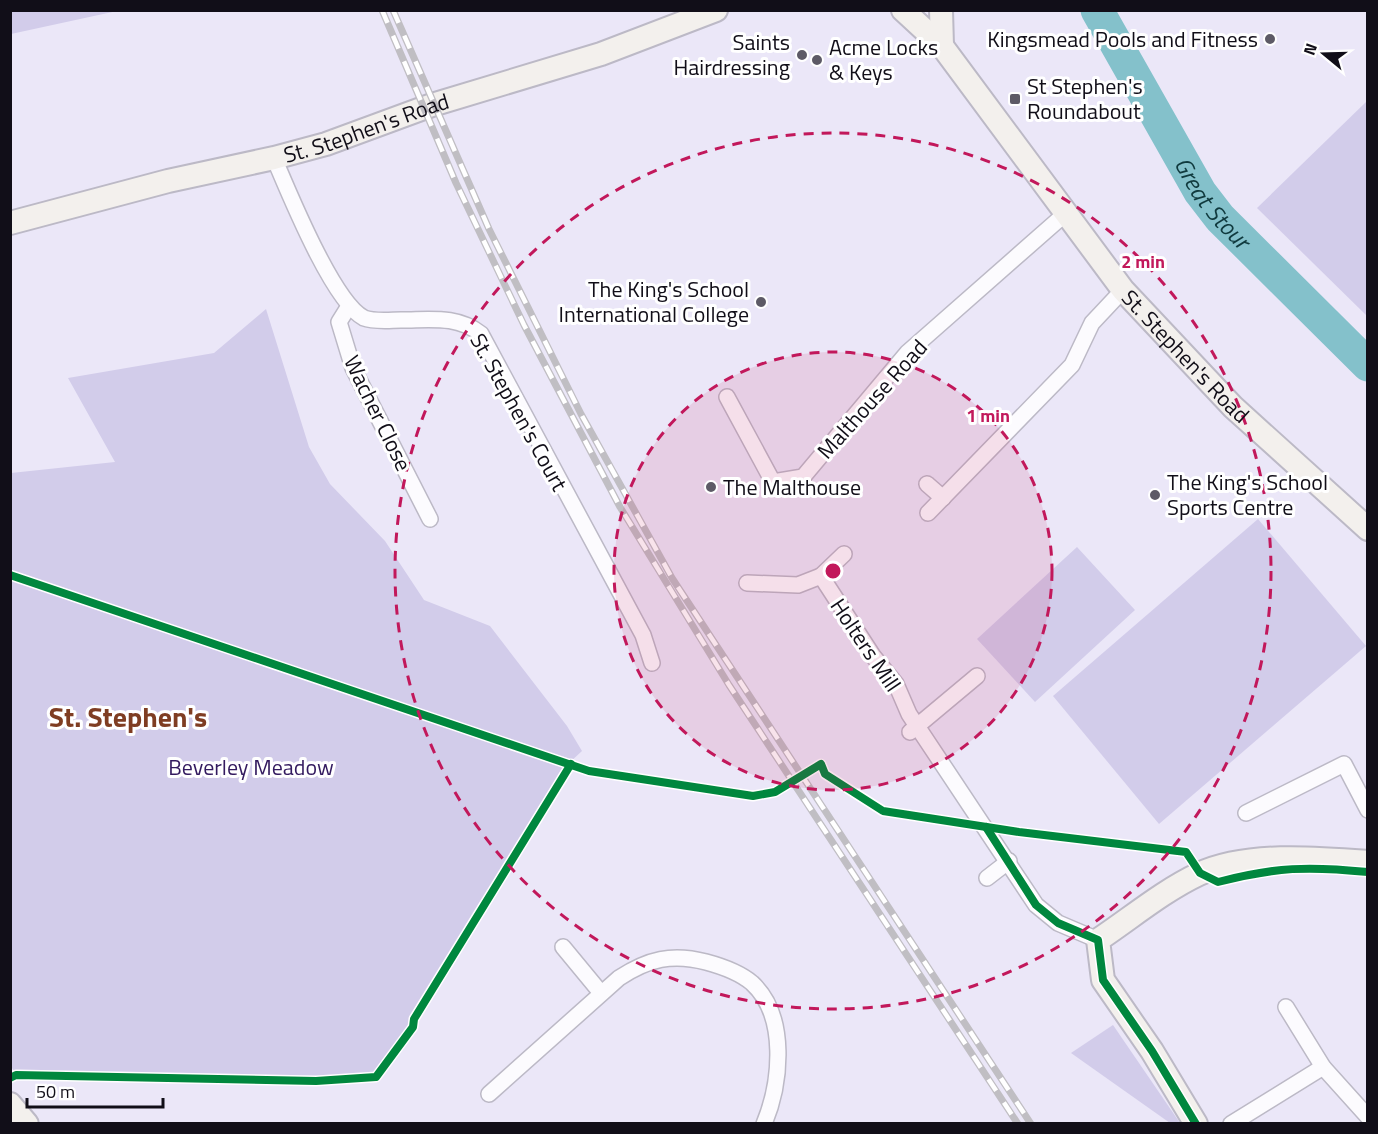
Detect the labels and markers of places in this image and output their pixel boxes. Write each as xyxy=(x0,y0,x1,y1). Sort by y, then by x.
place label: Kingsmead Pools and Fitness xyxy=(987,22,1258,56)
place label: Saints Hairdressing xyxy=(673,25,790,84)
place label: Acme Locks & Keys xyxy=(829,30,938,89)
marker: Kingsmead Pools and Fitness xyxy=(1263,32,1277,46)
marker: Saints Hairdressing xyxy=(795,48,809,62)
marker: Acme Locks & Keys xyxy=(810,53,824,67)
place label: St Stephen's Roundabout xyxy=(1027,69,1143,128)
marker: St Stephen's Roundabout xyxy=(1008,92,1022,106)
place label: The King's School International College xyxy=(559,272,749,331)
marker: The King's School International College xyxy=(754,295,768,309)
place label: The King's School Sports Centre xyxy=(1167,465,1328,524)
place label: The Malthouse xyxy=(723,470,861,504)
marker: The Malthouse xyxy=(704,480,718,494)
marker: The King's School Sports Centre xyxy=(1148,488,1162,502)
centre of rings xyxy=(823,561,843,581)

